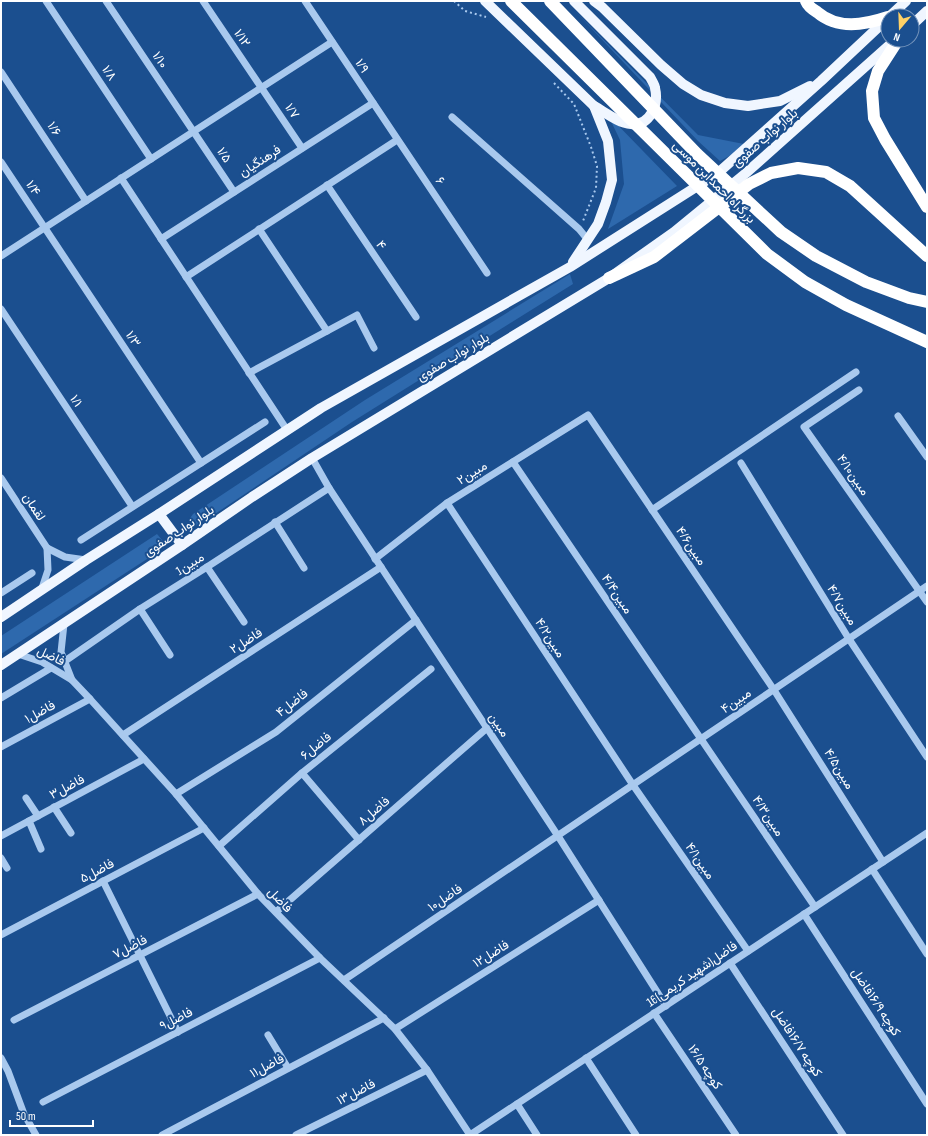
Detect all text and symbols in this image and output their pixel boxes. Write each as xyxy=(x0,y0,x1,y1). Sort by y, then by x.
north arrow xyxy=(880,8,920,48)
street label: ۱/۱۲ xyxy=(230,26,254,50)
text: N xyxy=(892,30,902,44)
street label: ۱/۱۰ xyxy=(149,49,171,71)
street label: ۱/۹ xyxy=(352,56,372,76)
street label: ۱/۸ xyxy=(98,62,120,84)
street label: ۱/۷ xyxy=(281,100,303,122)
street label: بلوار نواب صفوی xyxy=(729,105,801,171)
street label: ۱/۶ xyxy=(44,119,64,139)
street label: بزرگراه احمد ابن موسی xyxy=(669,137,759,227)
street label: فرهنگیان xyxy=(236,141,284,180)
street label: ۱/۵ xyxy=(213,144,235,166)
street label: ۶ xyxy=(432,174,448,188)
street label: ۱/۴ xyxy=(22,177,44,199)
street label: ۴ xyxy=(372,237,390,253)
street label: ۱/۳ xyxy=(122,328,144,350)
street label: بلوار نواب صفوی xyxy=(414,329,492,385)
street label: ۱/۱ xyxy=(66,392,86,410)
street label: ۴/۱۰مبین xyxy=(833,451,873,499)
street label: ۲مبین xyxy=(454,457,490,488)
street label: لقمان xyxy=(19,490,49,524)
street label: بلوار نواب صفوی xyxy=(141,501,217,560)
street label: ۴/۶مبین xyxy=(672,523,710,569)
street label: 1مبین xyxy=(173,549,207,579)
street label: ۴/۴مبین xyxy=(598,571,636,617)
street label: ۴/۷مبین xyxy=(823,582,861,628)
street label: ۴/۲مبین xyxy=(531,615,569,661)
street label: ۲فاضل xyxy=(227,625,265,657)
street label: فاضل xyxy=(34,642,68,670)
street label: ۴فاضل xyxy=(273,685,311,721)
street label: ۴مبین xyxy=(718,685,754,717)
street label: ۱فاضل xyxy=(22,697,58,727)
street label: مبین xyxy=(485,710,513,740)
street label: ۶فاضل xyxy=(297,729,335,763)
street label: ۴/۵مبین xyxy=(820,746,858,792)
street label: ۳فاضل xyxy=(47,771,87,803)
street label: ۸فاضل xyxy=(355,793,393,829)
street label: ۴/۳مبین xyxy=(749,793,787,839)
street label: ۴/۱مبین xyxy=(682,840,718,882)
street label: ۵فاضل xyxy=(77,855,117,887)
street label: ۱۰فاضل xyxy=(425,881,465,915)
street label: فاضل xyxy=(264,884,296,916)
street label: ۷فاضل xyxy=(110,932,150,962)
street label: ۱۲فاضل xyxy=(470,937,512,971)
street label: 16فاضل(شهید کریمی) xyxy=(644,938,741,1010)
street label: کوچه ۱۶/۹فاضل xyxy=(847,965,904,1040)
street label: ۹فاضل xyxy=(157,1004,195,1034)
street label: کوچه ۱۶/۷فاضل xyxy=(768,1004,825,1080)
street label: کوچه ۱۶/۵ xyxy=(683,1042,726,1093)
street label: ۱۱فاضل xyxy=(247,1050,287,1082)
street label: ۱۳فاضل xyxy=(334,1075,378,1108)
scale bar xyxy=(10,1102,93,1128)
text: 50 m xyxy=(16,1109,36,1124)

